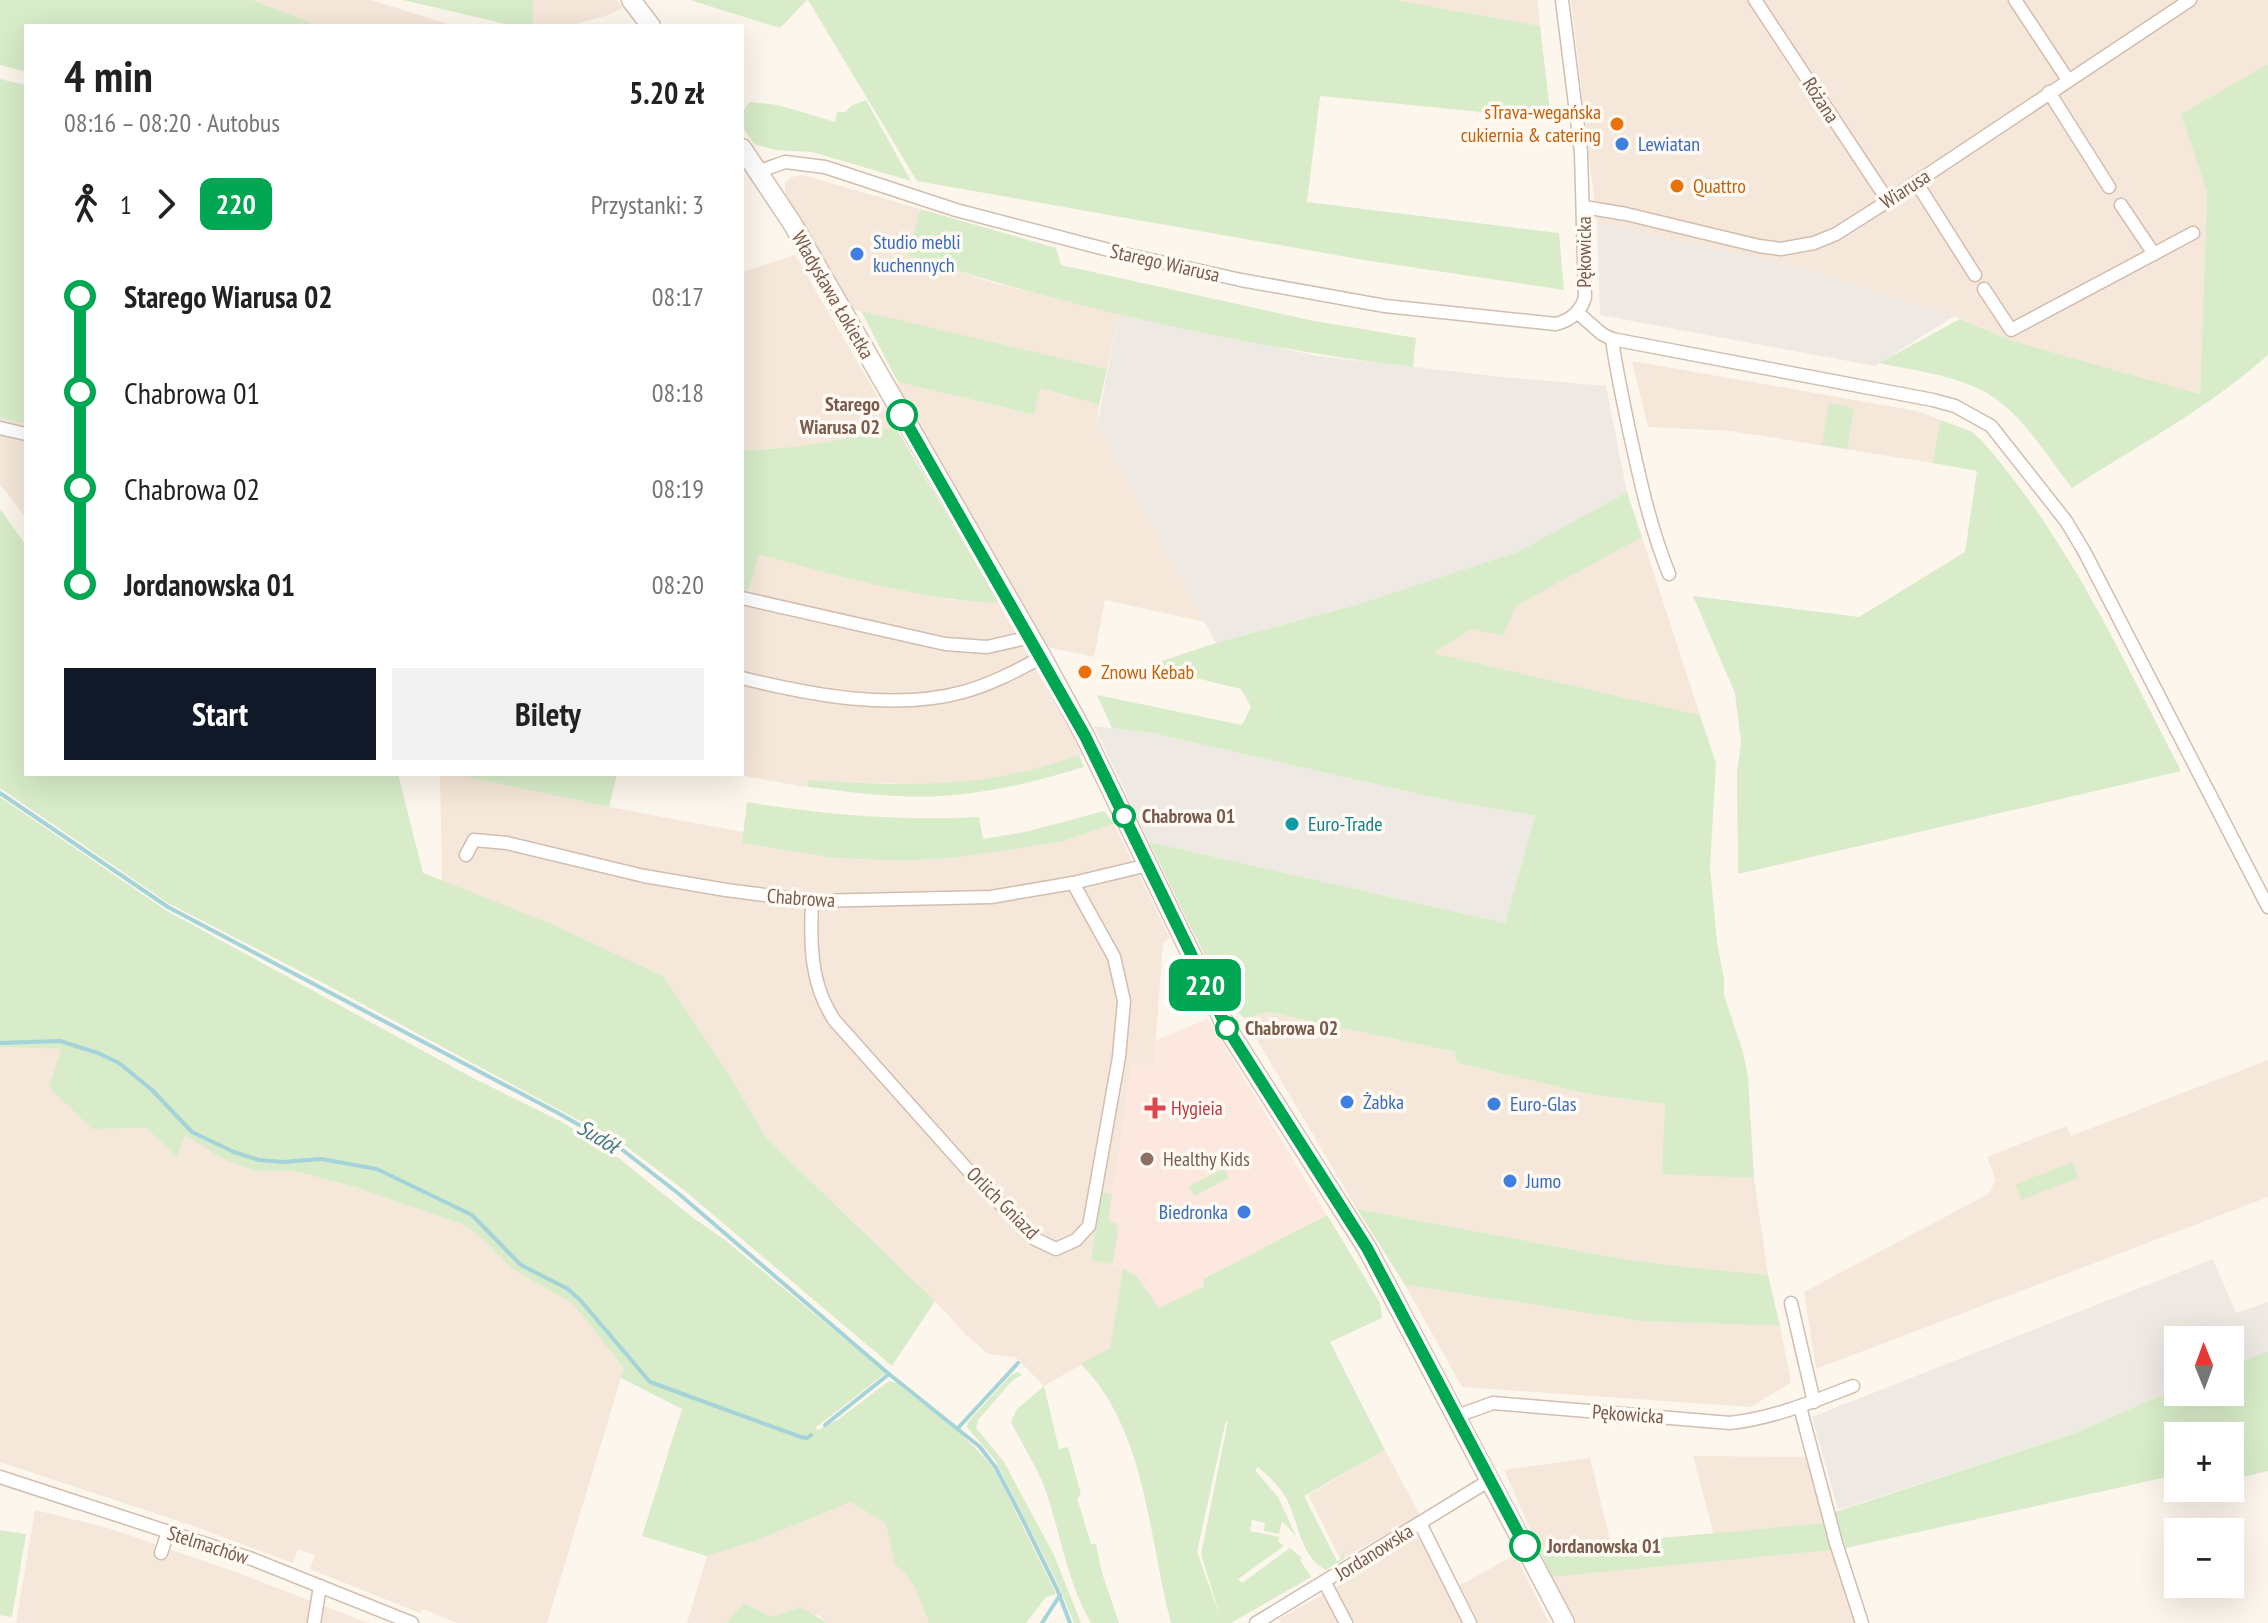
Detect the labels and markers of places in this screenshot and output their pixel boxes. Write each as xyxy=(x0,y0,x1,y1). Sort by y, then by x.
place label: sTrava-wegańska cukiernia & catering xyxy=(1461,99,1601,148)
marker: sTrava-wegańska cukiernia & catering xyxy=(1608,115,1626,133)
place label: Lewiatan xyxy=(1638,131,1700,157)
marker: Lewiatan xyxy=(1613,135,1631,153)
place label: Quattro xyxy=(1693,173,1746,199)
marker: Quattro xyxy=(1668,177,1686,195)
place label: Studio mebli kuchennych xyxy=(873,229,961,278)
marker: Studio mebli kuchennych xyxy=(848,245,866,263)
place label: Starego Wiarusa 02 xyxy=(799,391,880,440)
marker: Starego Wiarusa 02 xyxy=(887,400,917,430)
place label: Znowu Kebab xyxy=(1101,659,1194,685)
marker: Znowu Kebab xyxy=(1076,663,1094,681)
place label: Chabrowa 01 xyxy=(1142,803,1235,829)
marker: Chabrowa 01 xyxy=(1113,805,1135,827)
place label: Euro-Trade xyxy=(1308,811,1382,837)
marker: Euro-Trade xyxy=(1283,815,1301,833)
place label: Chabrowa 02 xyxy=(1245,1015,1338,1041)
marker: Chabrowa 02 xyxy=(1216,1017,1238,1039)
place label: Żabka xyxy=(1363,1089,1404,1115)
place label: Euro-Glas xyxy=(1510,1091,1577,1117)
marker: Żabka xyxy=(1338,1093,1356,1111)
place label: Hygieia xyxy=(1171,1095,1223,1121)
marker: Euro-Glas xyxy=(1485,1095,1503,1113)
marker: Hygieia xyxy=(1146,1099,1164,1117)
place label: Healthy Kids xyxy=(1163,1146,1250,1172)
marker: Healthy Kids xyxy=(1138,1150,1156,1168)
place label: Jumo xyxy=(1525,1168,1561,1194)
marker: Jumo xyxy=(1501,1172,1519,1190)
place label: Biedronka xyxy=(1159,1199,1228,1225)
marker: Biedronka xyxy=(1235,1203,1253,1221)
marker: Jordanowska 01 xyxy=(1510,1531,1540,1561)
place label: Jordanowska 01 xyxy=(1546,1533,1661,1559)

